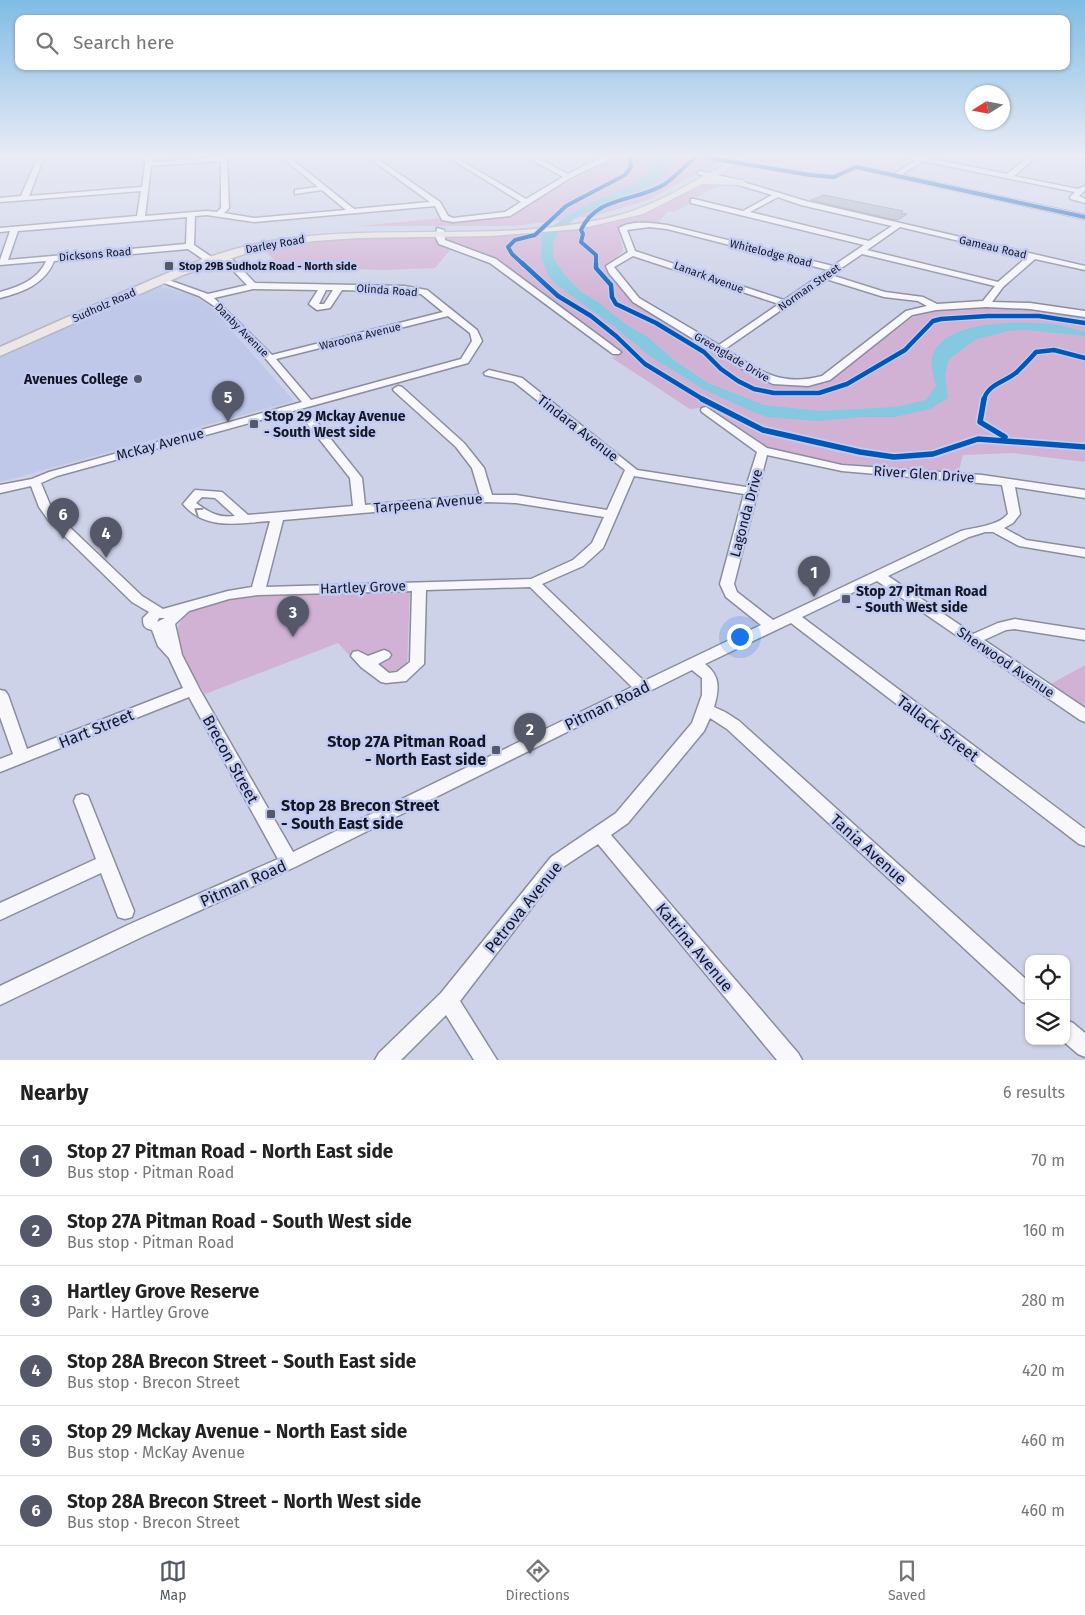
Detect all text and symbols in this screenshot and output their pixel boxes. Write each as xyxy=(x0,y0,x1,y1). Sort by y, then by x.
search box xyxy=(15,15,1070,70)
icon: search xyxy=(33,29,61,57)
text: Search here xyxy=(73,31,174,54)
north arrow xyxy=(965,85,1010,130)
street label: Darley Road xyxy=(244,233,306,256)
street label: Gameau Road xyxy=(958,233,1028,262)
street label: Whitelodge Road xyxy=(728,237,813,270)
street label: Dicksons Road xyxy=(58,245,132,264)
street label: Lanark Avenue xyxy=(672,259,745,296)
marker: Stop 29B Sudholz Road - North side xyxy=(163,260,175,272)
place label: Stop 29B Sudholz Road - North side xyxy=(179,260,357,273)
street label: Norman Street xyxy=(776,261,843,314)
street label: Olinda Road xyxy=(356,282,418,299)
street label: Sudholz Road xyxy=(70,286,138,325)
street label: Danby Avenue xyxy=(212,301,271,360)
street label: Waroona Avenue xyxy=(318,320,402,353)
street label: Greenglade Drive xyxy=(692,330,772,385)
place label: Avenues College xyxy=(23,371,128,388)
marker: Avenues College xyxy=(132,373,144,385)
pin: 5 xyxy=(212,381,244,422)
street label: Tindara Avenue xyxy=(534,391,622,465)
place label: Stop 29 Mckay Avenue - South West side xyxy=(264,408,406,441)
marker: Stop 29 Mckay Avenue - South West side xyxy=(248,418,260,430)
street label: McKay Avenue xyxy=(114,425,206,464)
street label: River Glen Drive xyxy=(873,462,975,487)
street label: Lagonda Drive xyxy=(727,467,766,559)
street label: Tarpeena Avenue xyxy=(373,490,483,517)
pin: 6 xyxy=(47,498,79,539)
one-way arrow xyxy=(195,508,204,517)
pin: 4 xyxy=(90,517,122,558)
pin: 1 xyxy=(798,556,830,597)
street label: Hartley Grove xyxy=(320,578,406,597)
place label: Stop 27 Pitman Road - South West side xyxy=(856,583,987,616)
marker: Stop 27 Pitman Road - South West side xyxy=(840,593,852,605)
pin: 3 xyxy=(277,596,309,637)
your location xyxy=(727,624,753,650)
street label: Sherwood Avenue xyxy=(954,624,1058,701)
street label: Pitman Road xyxy=(561,677,653,734)
street label: Tallack Street xyxy=(893,691,983,765)
street label: Hart Street xyxy=(56,705,137,752)
street label: Brecon Street xyxy=(199,712,263,807)
pin: 2 xyxy=(514,713,546,754)
place label: Stop 27A Pitman Road - North East side xyxy=(327,732,486,769)
marker: Stop 27A Pitman Road - North East side xyxy=(490,744,502,756)
place label: Stop 28 Brecon Street - South East side xyxy=(281,796,440,833)
marker: Stop 28 Brecon Street - South East side xyxy=(265,808,277,820)
street label: Tania Avenue xyxy=(827,810,911,889)
street label: Pitman Road xyxy=(197,856,289,911)
street label: Petrova Avenue xyxy=(481,858,566,957)
street label: Katrina Avenue xyxy=(652,899,737,996)
map controls xyxy=(1025,955,1070,1045)
button: locate xyxy=(1025,955,1070,1000)
button: layers xyxy=(1025,1000,1070,1045)
text: Nearby xyxy=(20,1080,88,1106)
text: 6 results xyxy=(1003,1083,1065,1102)
text: Stop 27 Pitman Road - North East side xyxy=(67,1140,393,1163)
text: 1 xyxy=(32,1151,40,1170)
text: 70 m xyxy=(1031,1151,1065,1170)
text: Bus stop · Pitman Road xyxy=(67,1163,234,1182)
text: Stop 27A Pitman Road - South West side xyxy=(67,1210,412,1233)
text: 2 xyxy=(32,1221,40,1240)
text: 160 m xyxy=(1023,1221,1065,1240)
text: Bus stop · Pitman Road xyxy=(67,1233,234,1252)
text: Hartley Grove Reserve xyxy=(67,1280,259,1303)
text: 3 xyxy=(32,1291,40,1310)
text: 280 m xyxy=(1021,1291,1065,1310)
text: Park · Hartley Grove xyxy=(67,1303,209,1322)
text: Stop 28A Brecon Street - South East side xyxy=(67,1350,416,1373)
text: 4 xyxy=(31,1361,41,1380)
text: 420 m xyxy=(1022,1361,1065,1380)
text: Bus stop · Brecon Street xyxy=(67,1373,240,1392)
text: Stop 29 Mckay Avenue - North East side xyxy=(67,1420,407,1443)
text: 5 xyxy=(32,1431,40,1450)
text: 460 m xyxy=(1021,1431,1065,1450)
text: Bus stop · McKay Avenue xyxy=(67,1443,245,1462)
text: Stop 28A Brecon Street - North West side xyxy=(67,1490,421,1513)
text: 6 xyxy=(31,1501,41,1520)
text: 460 m xyxy=(1021,1501,1065,1520)
text: Bus stop · Brecon Street xyxy=(67,1513,240,1532)
tab: Map xyxy=(159,1557,187,1604)
tab: Directions xyxy=(505,1557,570,1604)
tab: Saved xyxy=(888,1557,926,1604)

